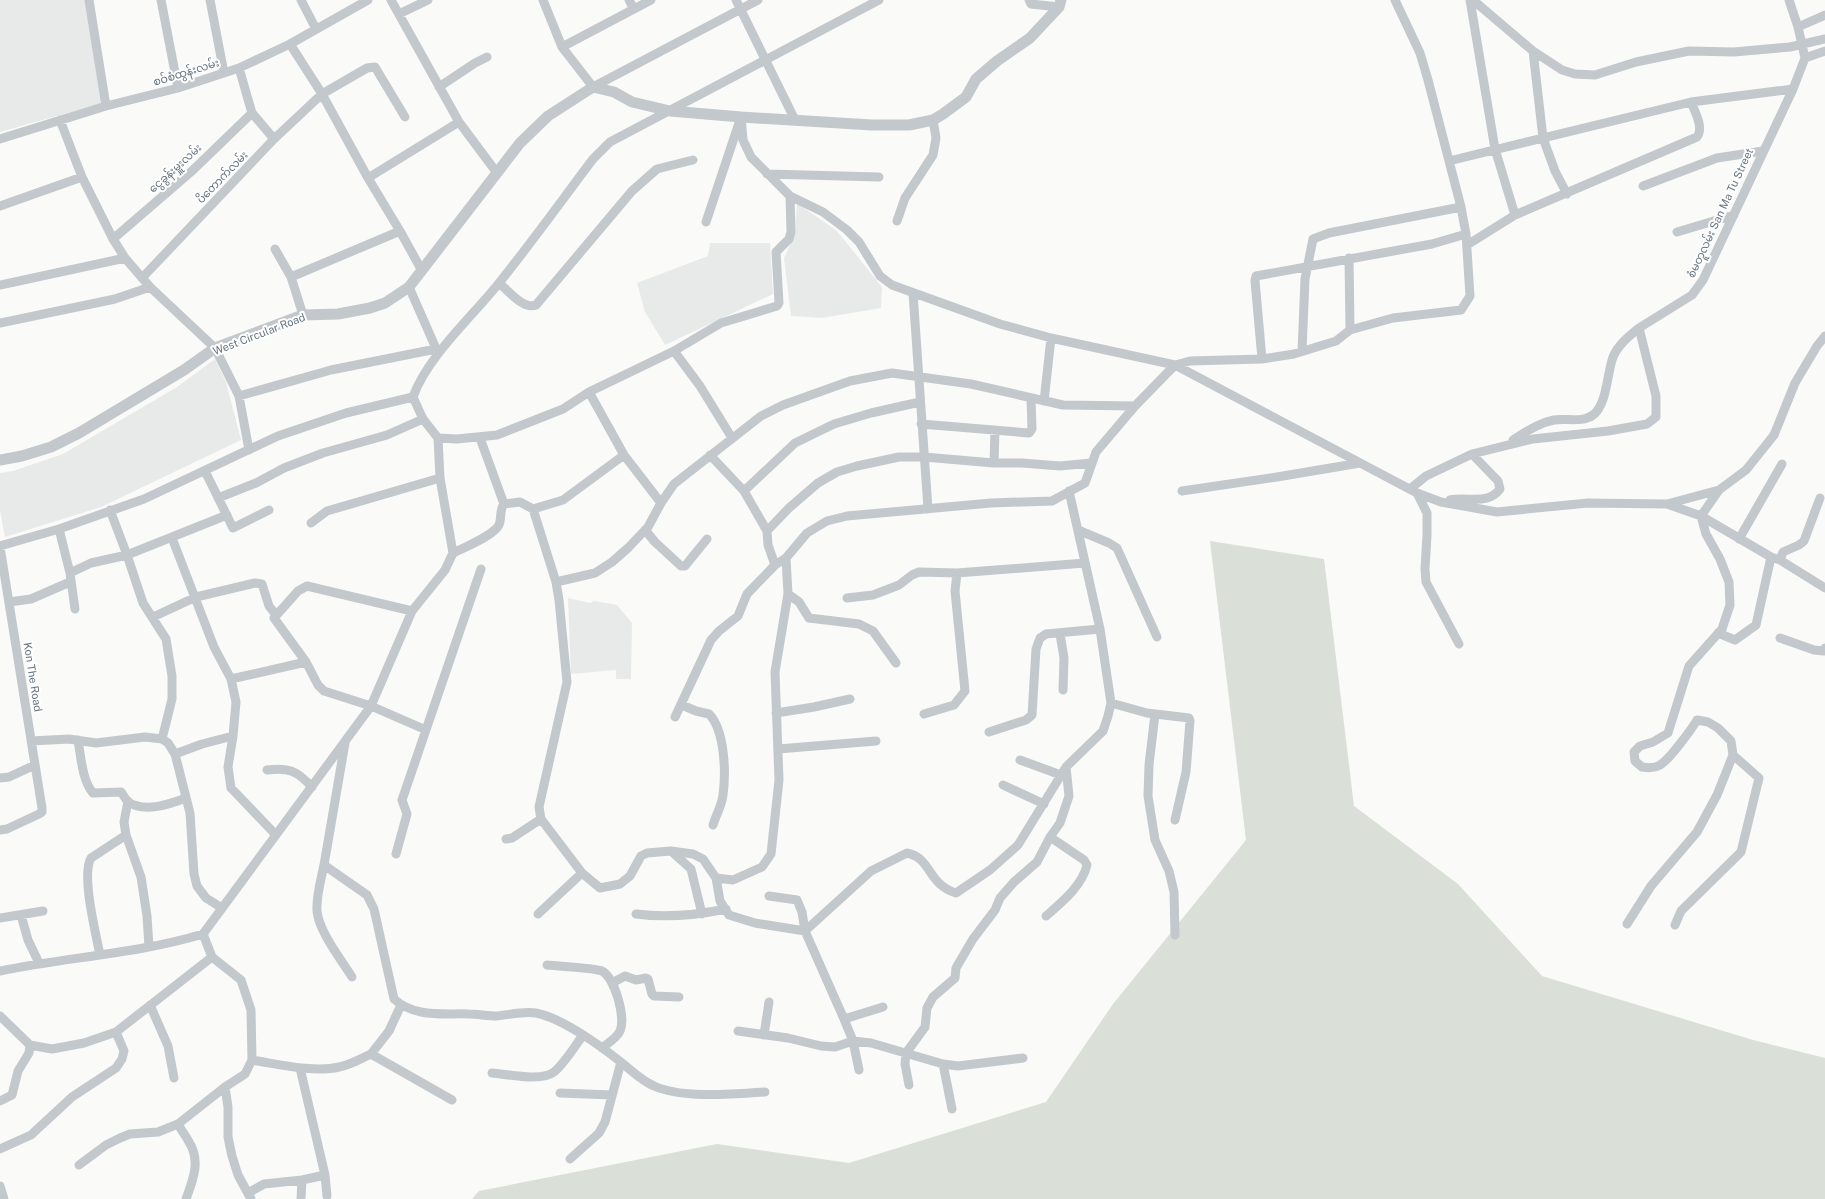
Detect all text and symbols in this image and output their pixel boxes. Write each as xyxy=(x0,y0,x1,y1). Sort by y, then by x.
street label: စဝ်စံထွန်းလမ်း xyxy=(151,55,221,91)
street label: ငွေခွန်းမှူးလမ်း xyxy=(146,140,206,197)
street label: စံမတူလမ်း San Ma Tu Street xyxy=(1684,146,1758,281)
street label: ပိတောက်လမ်း xyxy=(193,148,250,205)
street label: West Circular Road xyxy=(211,311,307,357)
street label: Kon The Road xyxy=(22,641,44,713)

